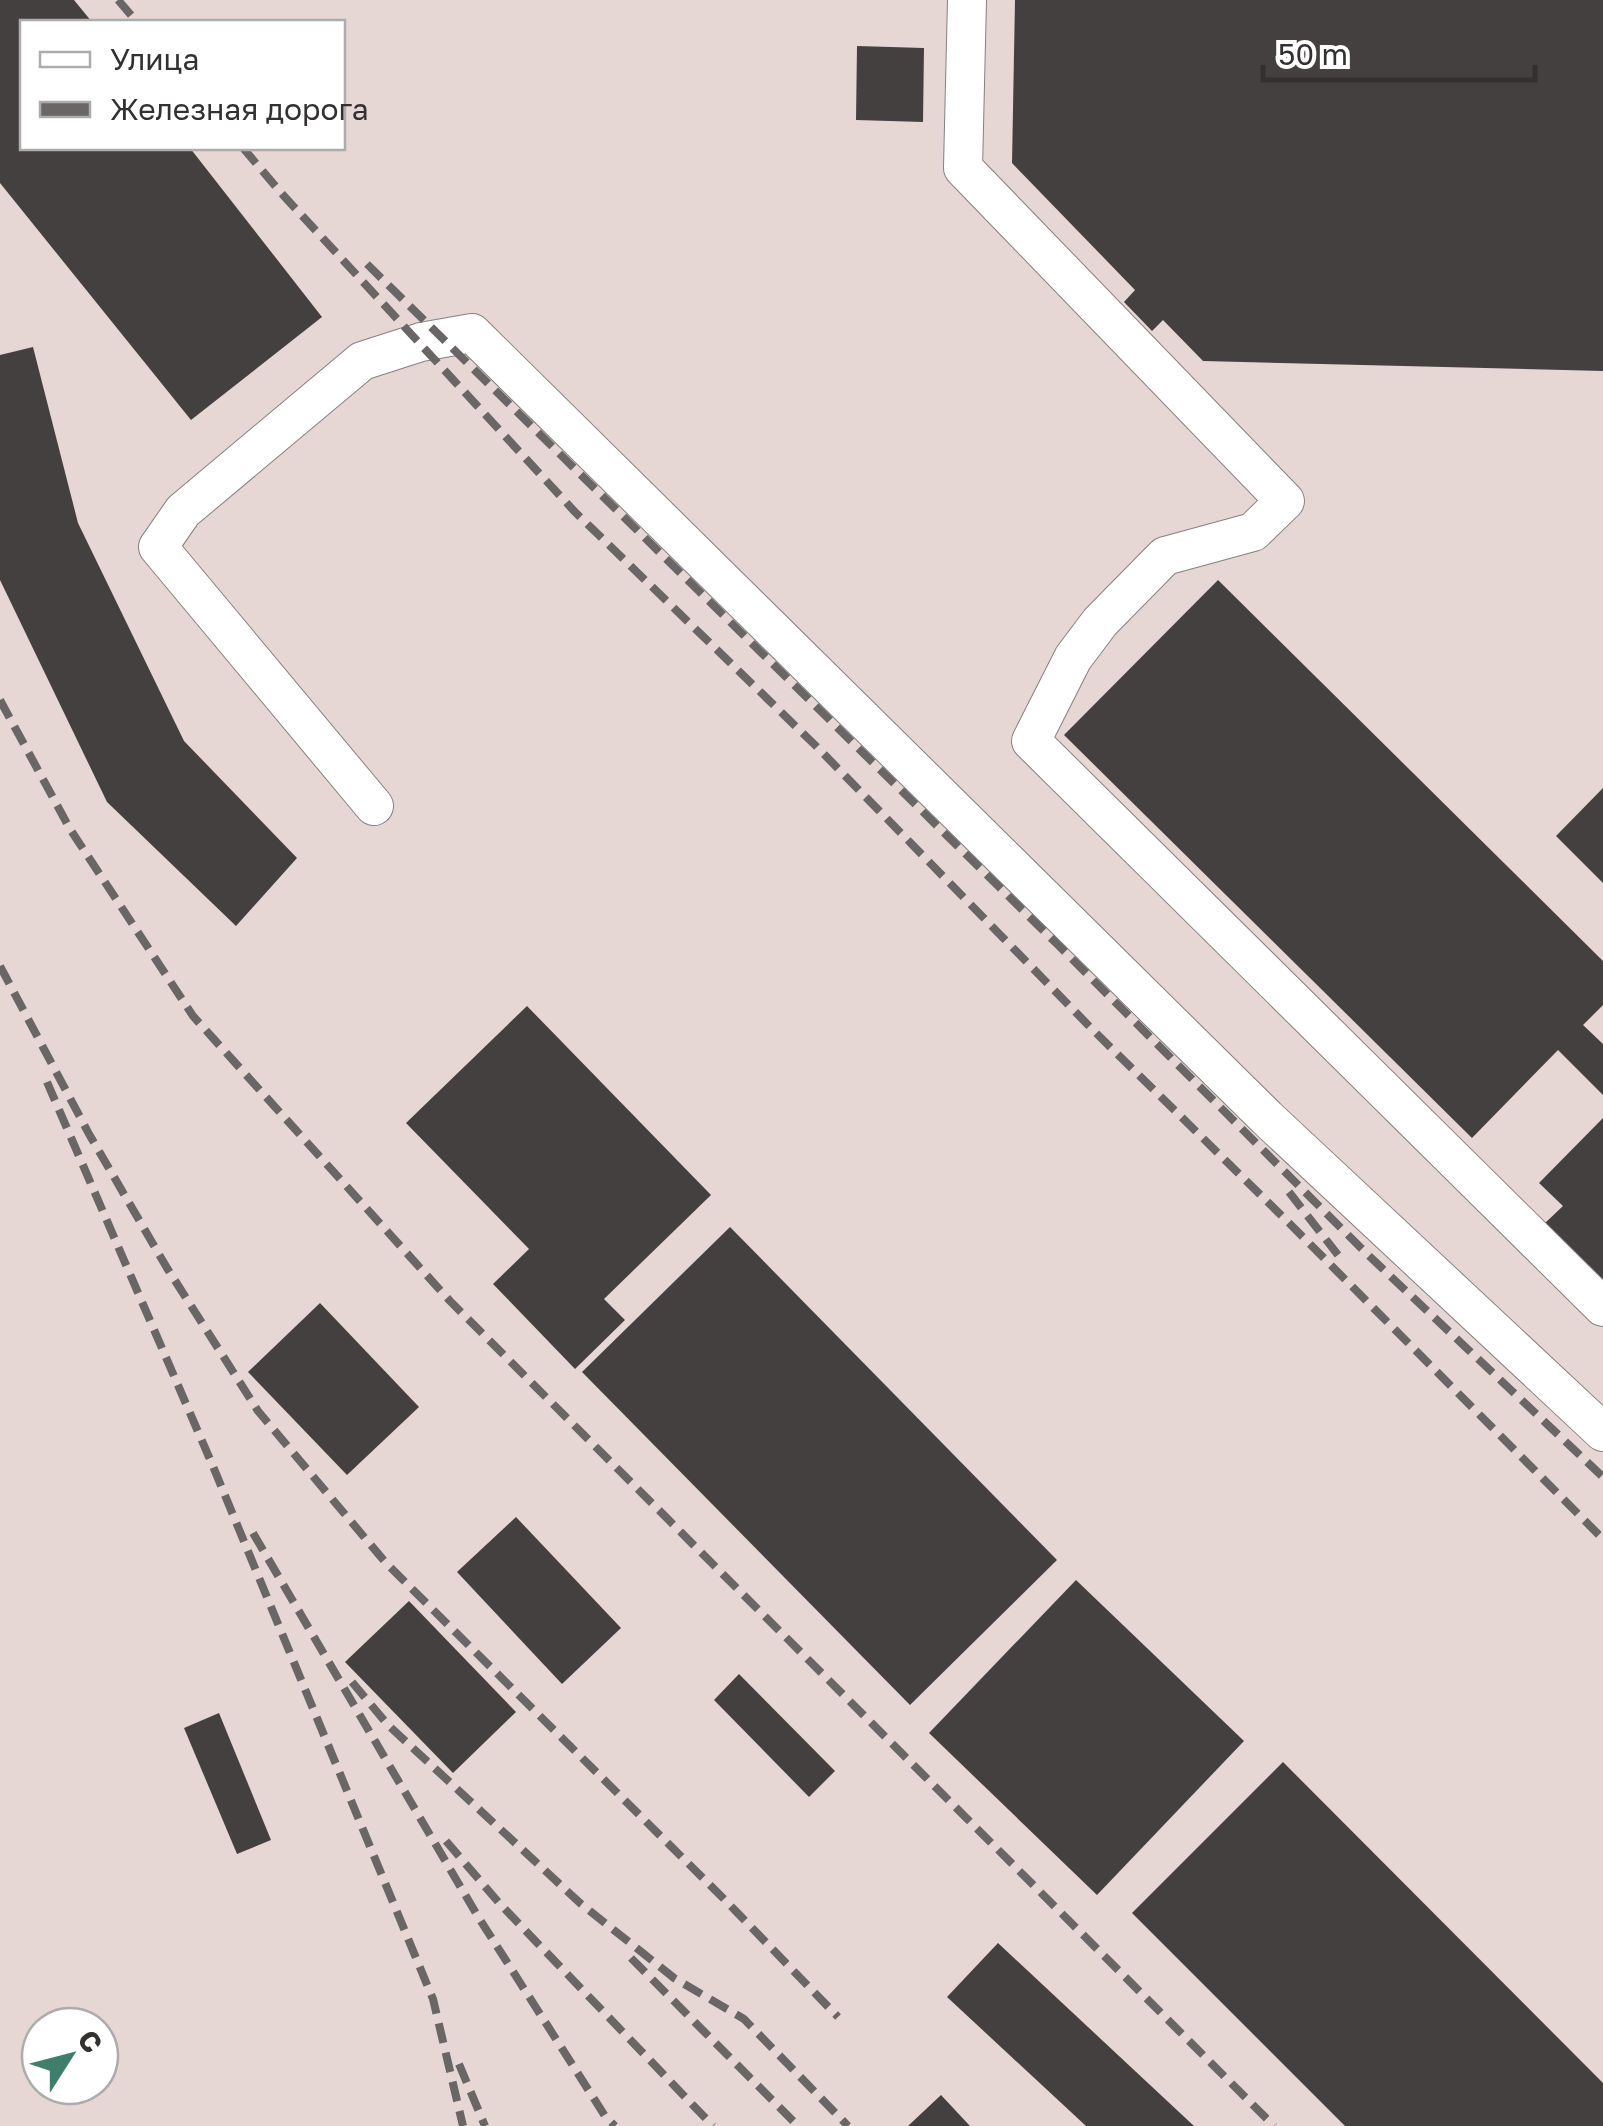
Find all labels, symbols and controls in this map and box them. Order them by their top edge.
legend [20,20,345,150]
scale bar [1263,20,1536,82]
text: 50 m [1278,36,1348,72]
text: Улица [110,41,199,77]
text: Железная дорога [110,91,369,127]
north arrow [20,2006,120,2106]
text: С [71,2023,110,2059]

